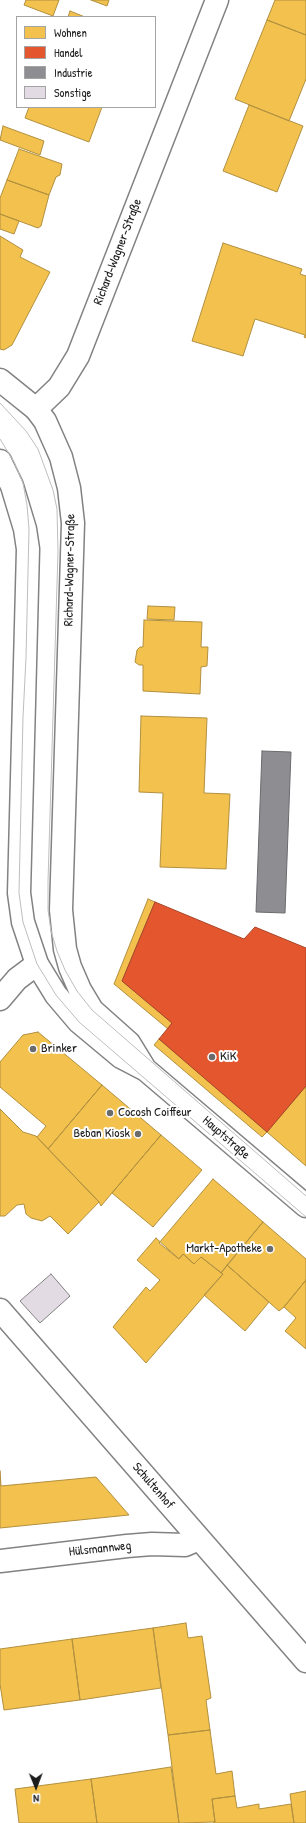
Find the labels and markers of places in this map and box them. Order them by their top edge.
place label: Brinker [41,1041,77,1057]
marker: Brinker [28,1044,38,1054]
place label: KiK [220,1049,237,1065]
marker: KiK [207,1052,217,1062]
place label: Cocosh Coiffeur [118,1105,192,1121]
marker: Cocosh Coiffeur [105,1108,115,1118]
place label: Beban Kiosk [74,1126,130,1142]
marker: Beban Kiosk [133,1129,143,1139]
place label: Markt-Apotheke [186,1241,262,1257]
marker: Markt-Apotheke [265,1244,275,1254]

